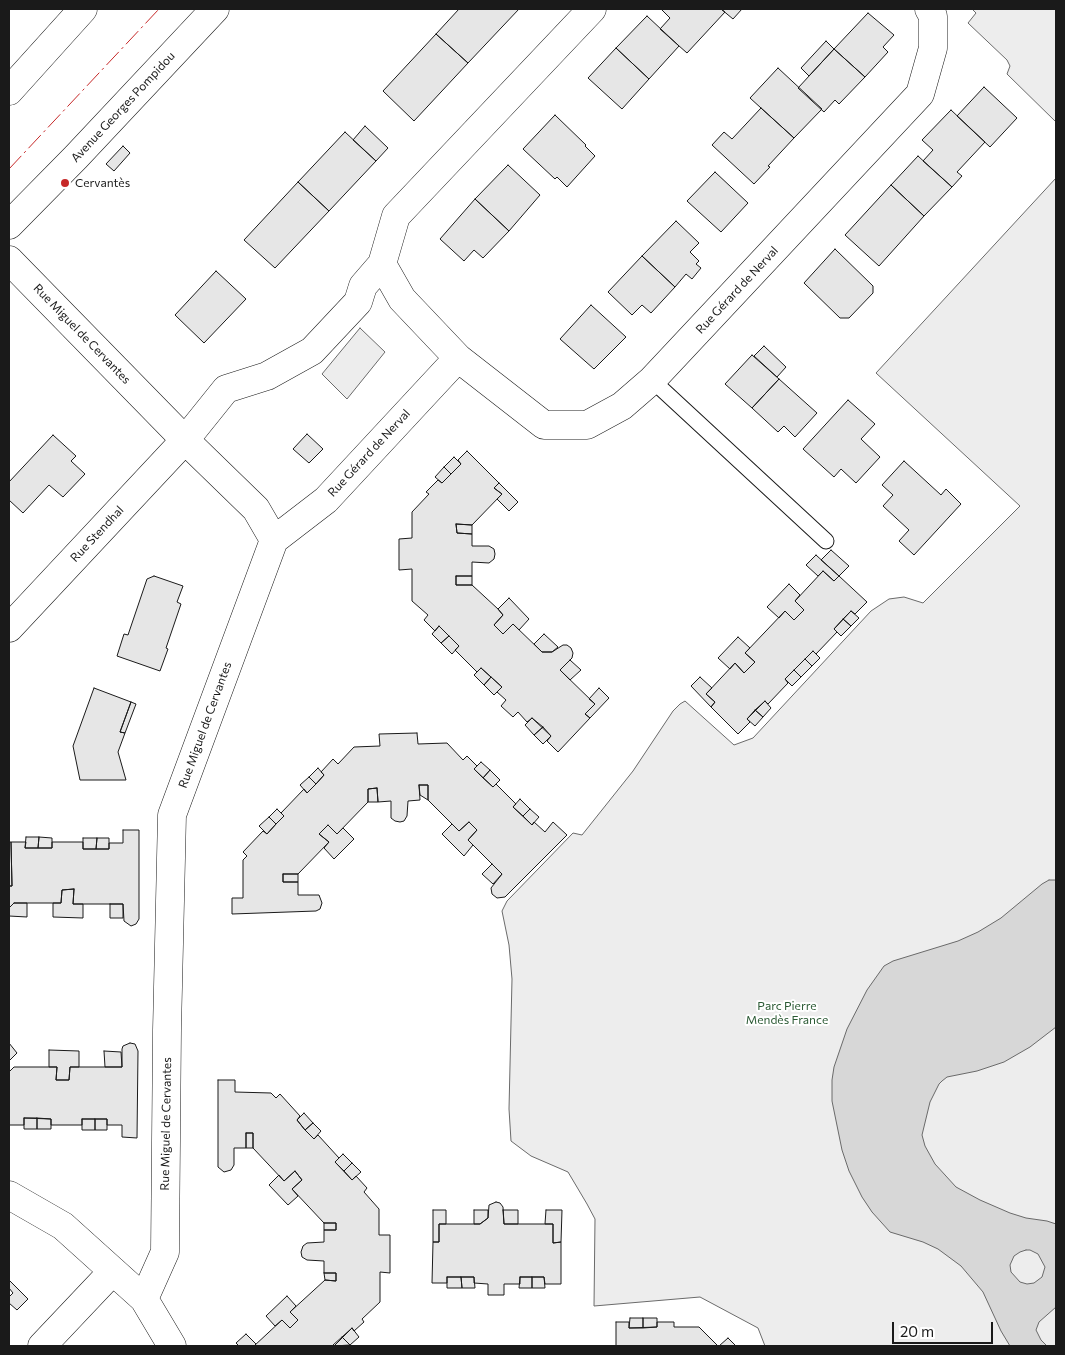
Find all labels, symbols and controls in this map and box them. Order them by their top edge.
street label: Avenue Georges Pompidou [68,49,178,165]
place label: Cervantès [75,176,130,190]
marker: Cervantès [59,177,71,189]
street label: Rue Gérard de Nerval [693,243,781,337]
street label: Rue Miguel de Cervantes [30,281,134,387]
street label: Rue Gérard de Nerval [325,406,413,500]
street label: Rue Stendhal [67,503,127,565]
street label: Rue Miguel de Cervantes [175,660,235,790]
park label: Parc Pierre Mendès France [746,999,828,1027]
street label: Rue Miguel de Cervantes [158,1057,174,1191]
scale bar [895,1312,996,1344]
text: 20 m [900,1322,934,1340]

